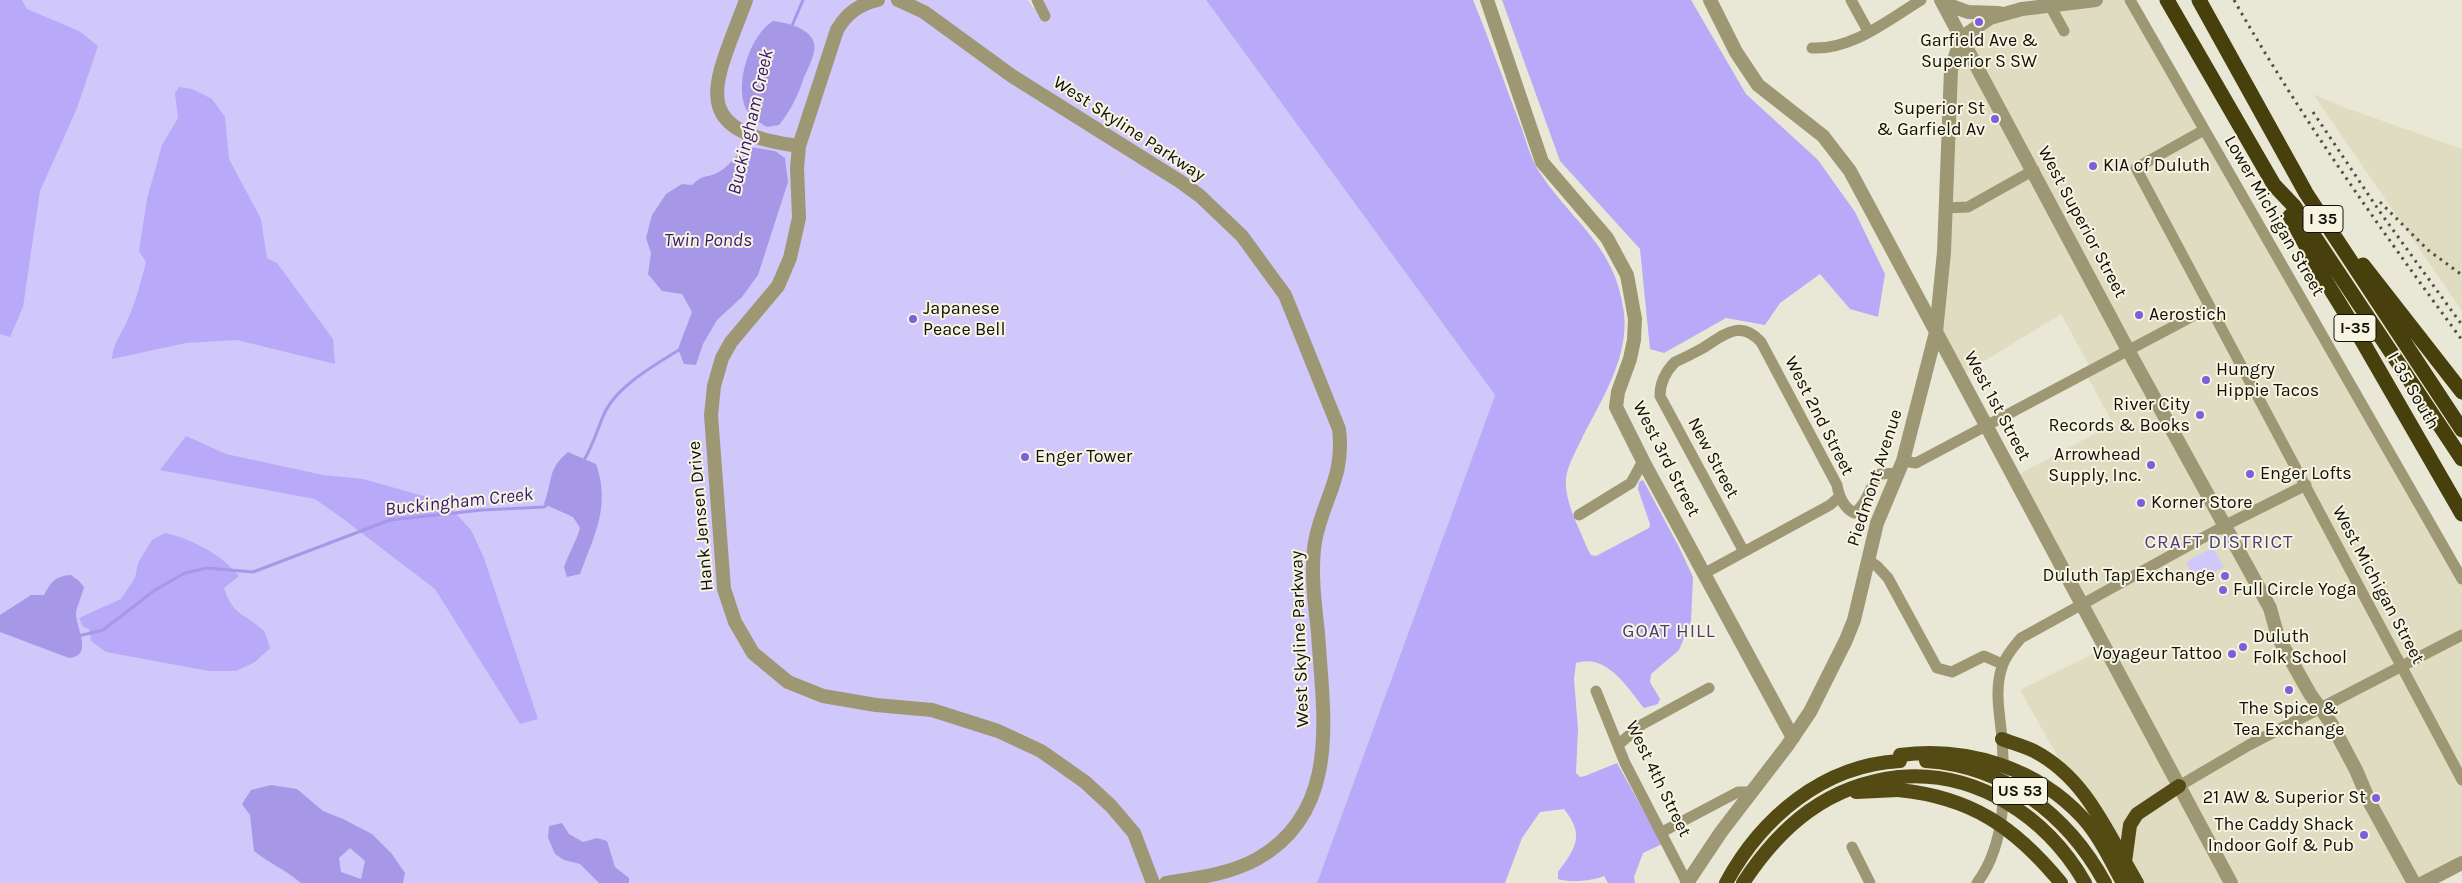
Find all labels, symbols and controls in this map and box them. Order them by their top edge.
marker: Garfield Ave & Superior S SW [1973,16,1985,28]
place label: Garfield Ave & Superior S SW [1920,30,2038,72]
water label: Buckingham Creek [723,47,779,197]
street label: West Skyline Parkway [1049,72,1209,186]
place label: Superior St & Garfield Av [1877,98,1985,140]
marker: Superior St & Garfield Av [1989,113,2001,125]
street label: Lower Michigan Street [2219,132,2329,300]
street label: West Superior Street [2033,142,2131,302]
place label: KIA of Duluth [2103,155,2210,177]
marker: KIA of Duluth [2087,160,2099,172]
road number: I 35 [2303,205,2343,232]
water label: Twin Ponds [664,230,752,252]
place label: Japanese Peace Bell [923,298,1005,340]
place label: Aerostich [2149,304,2227,326]
marker: Aerostich [2133,309,2145,321]
marker: Japanese Peace Bell [907,313,919,325]
road number: I-35 [2334,314,2376,342]
street label: West 1st Street [1959,347,2035,465]
street label: I-35 South [2382,349,2444,433]
street label: West 2nd Street [1780,353,1858,479]
place label: Hungry Hippie Tacos [2216,359,2319,402]
marker: Hungry Hippie Tacos [2200,374,2212,386]
place label: River City Records & Books [2049,394,2190,436]
street label: West 3rd Street [1628,398,1704,520]
street label: Piedmont Avenue [1843,407,1907,549]
marker: River City Records & Books [2194,409,2206,421]
street label: New Street [1683,414,1743,502]
street label: Hank Jensen Drive [684,440,718,592]
place label: Arrowhead Supply, Inc. [2048,444,2141,486]
place label: Enger Tower [1035,446,1132,468]
marker: Enger Tower [1019,451,1031,463]
marker: Arrowhead Supply, Inc. [2145,459,2157,471]
place label: Enger Lofts [2260,463,2352,485]
marker: Enger Lofts [2244,468,2256,480]
water label: Buckingham Creek [384,483,534,521]
place label: Korner Store [2151,492,2252,514]
marker: Korner Store [2135,497,2147,509]
street label: West Michigan Street [2327,502,2429,668]
district label: CRAFT DISTRICT [2143,532,2295,554]
street label: West Skyline Parkway [1286,550,1314,728]
place label: Duluth Tap Exchange [2043,565,2215,587]
marker: Duluth Tap Exchange [2219,570,2231,582]
place label: Full Circle Yoga [2233,579,2357,601]
marker: Full Circle Yoga [2217,584,2229,596]
district label: GOAT HILL [1621,621,1717,643]
place label: Duluth Folk School [2253,626,2347,669]
marker: Duluth Folk School [2237,641,2249,653]
place label: Voyageur Tattoo [2093,643,2222,665]
marker: Voyageur Tattoo [2226,648,2238,660]
marker: The Spice & Tea Exchange [2283,684,2295,696]
place label: The Spice & Tea Exchange [2234,698,2344,741]
street label: West 4th Street [1621,717,1695,841]
road number: US 53 [1992,778,2048,804]
place label: 21 AW & Superior St [2203,787,2366,809]
marker: 21 AW & Superior St [2370,792,2382,804]
place label: The Caddy Shack Indoor Golf & Pub [2208,814,2354,856]
marker: The Caddy Shack Indoor Golf & Pub [2358,829,2370,841]

